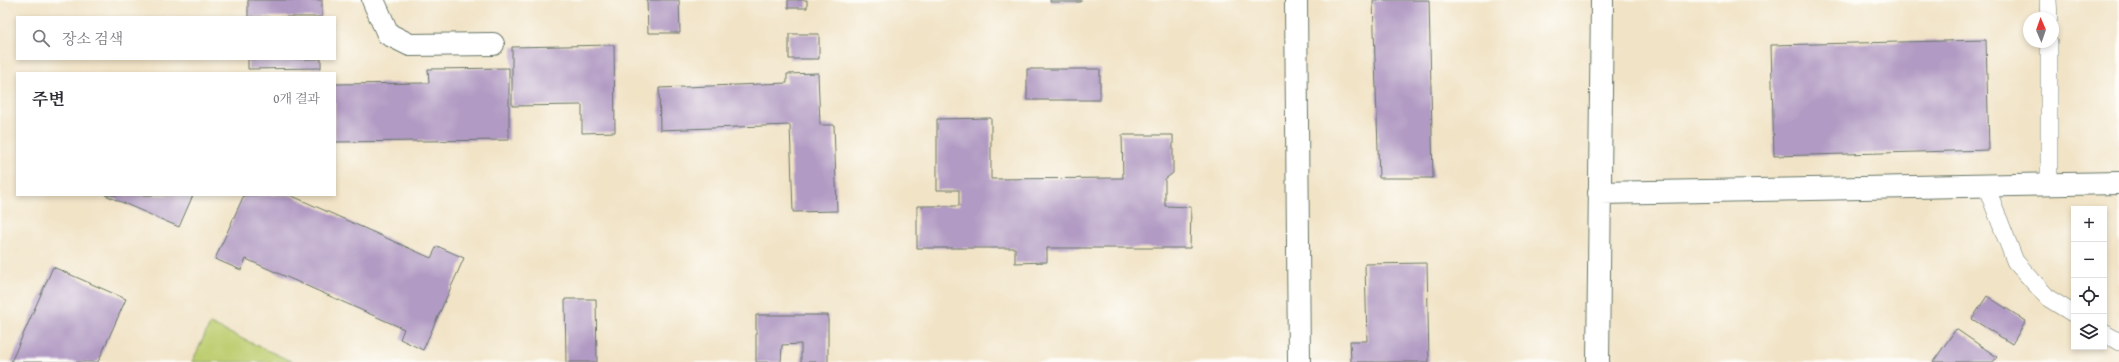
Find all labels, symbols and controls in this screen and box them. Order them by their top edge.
north arrow [2023,12,2059,48]
search box [16,16,336,60]
icon: search [30,27,52,49]
text: 장소 검색 [62,28,123,49]
text: 주변 [32,86,65,111]
text: 0개 결과 [273,89,320,108]
map controls [2071,206,2107,350]
button: + [2071,206,2107,242]
button: − [2071,242,2107,278]
button: locate [2071,278,2107,314]
button: layers [2071,314,2107,350]

